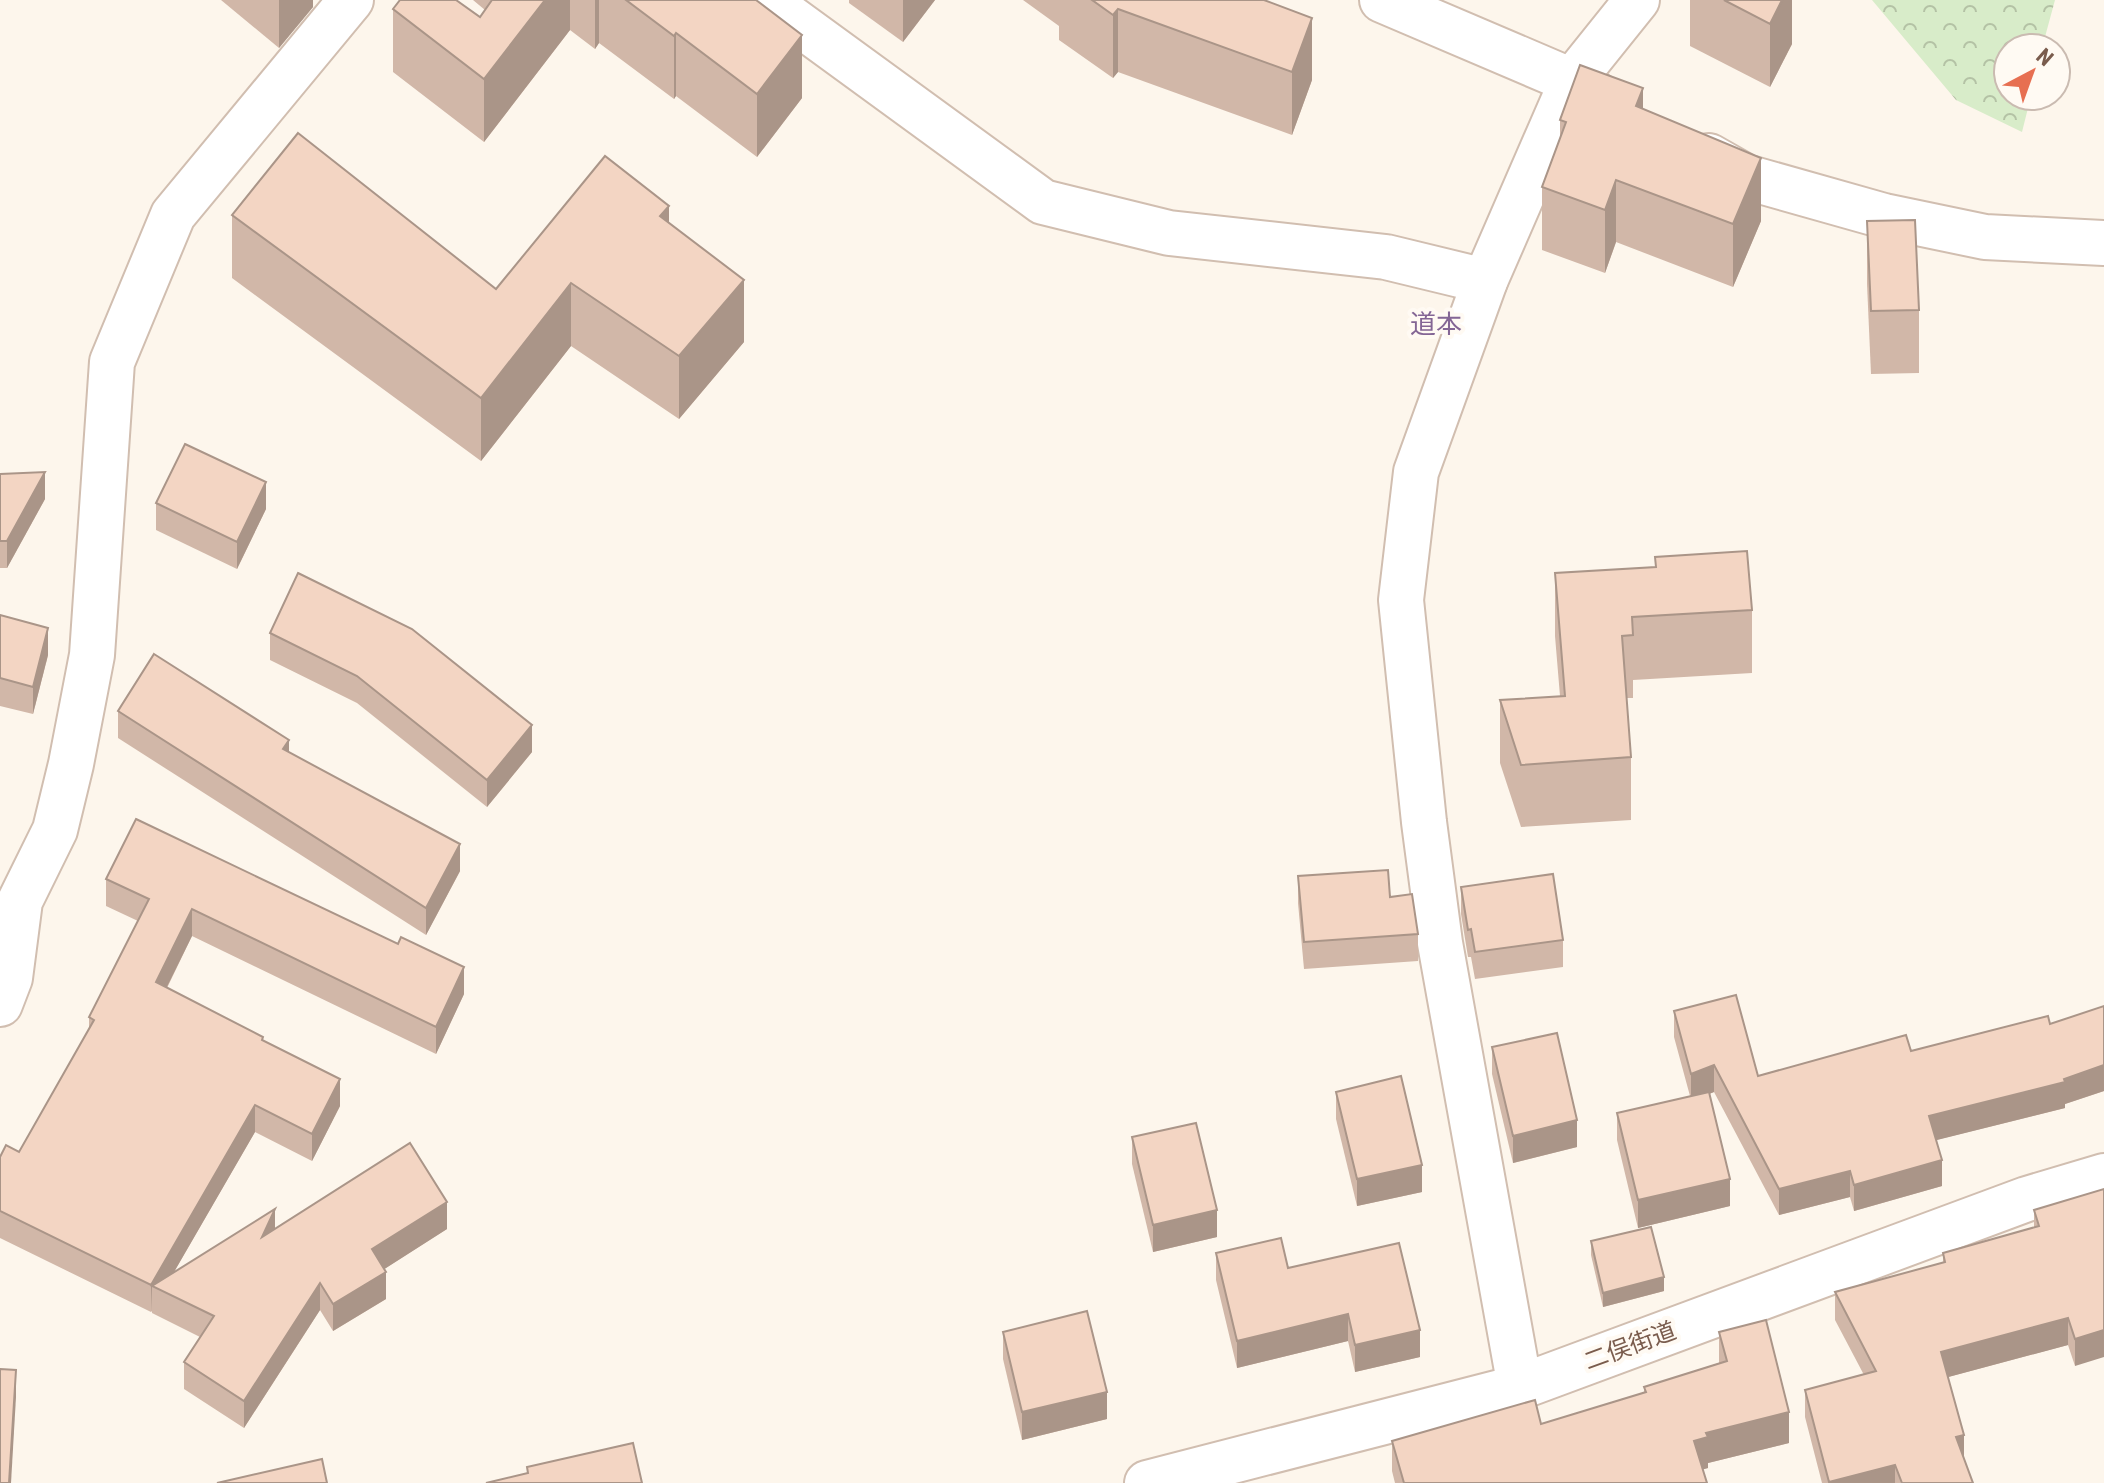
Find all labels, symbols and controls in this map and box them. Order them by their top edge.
north arrow [1992,32,2072,112]
text: N [2032,43,2058,71]
district label: 道本 [1410,309,1462,339]
street label: 二俣街道 [1580,1316,1680,1376]

